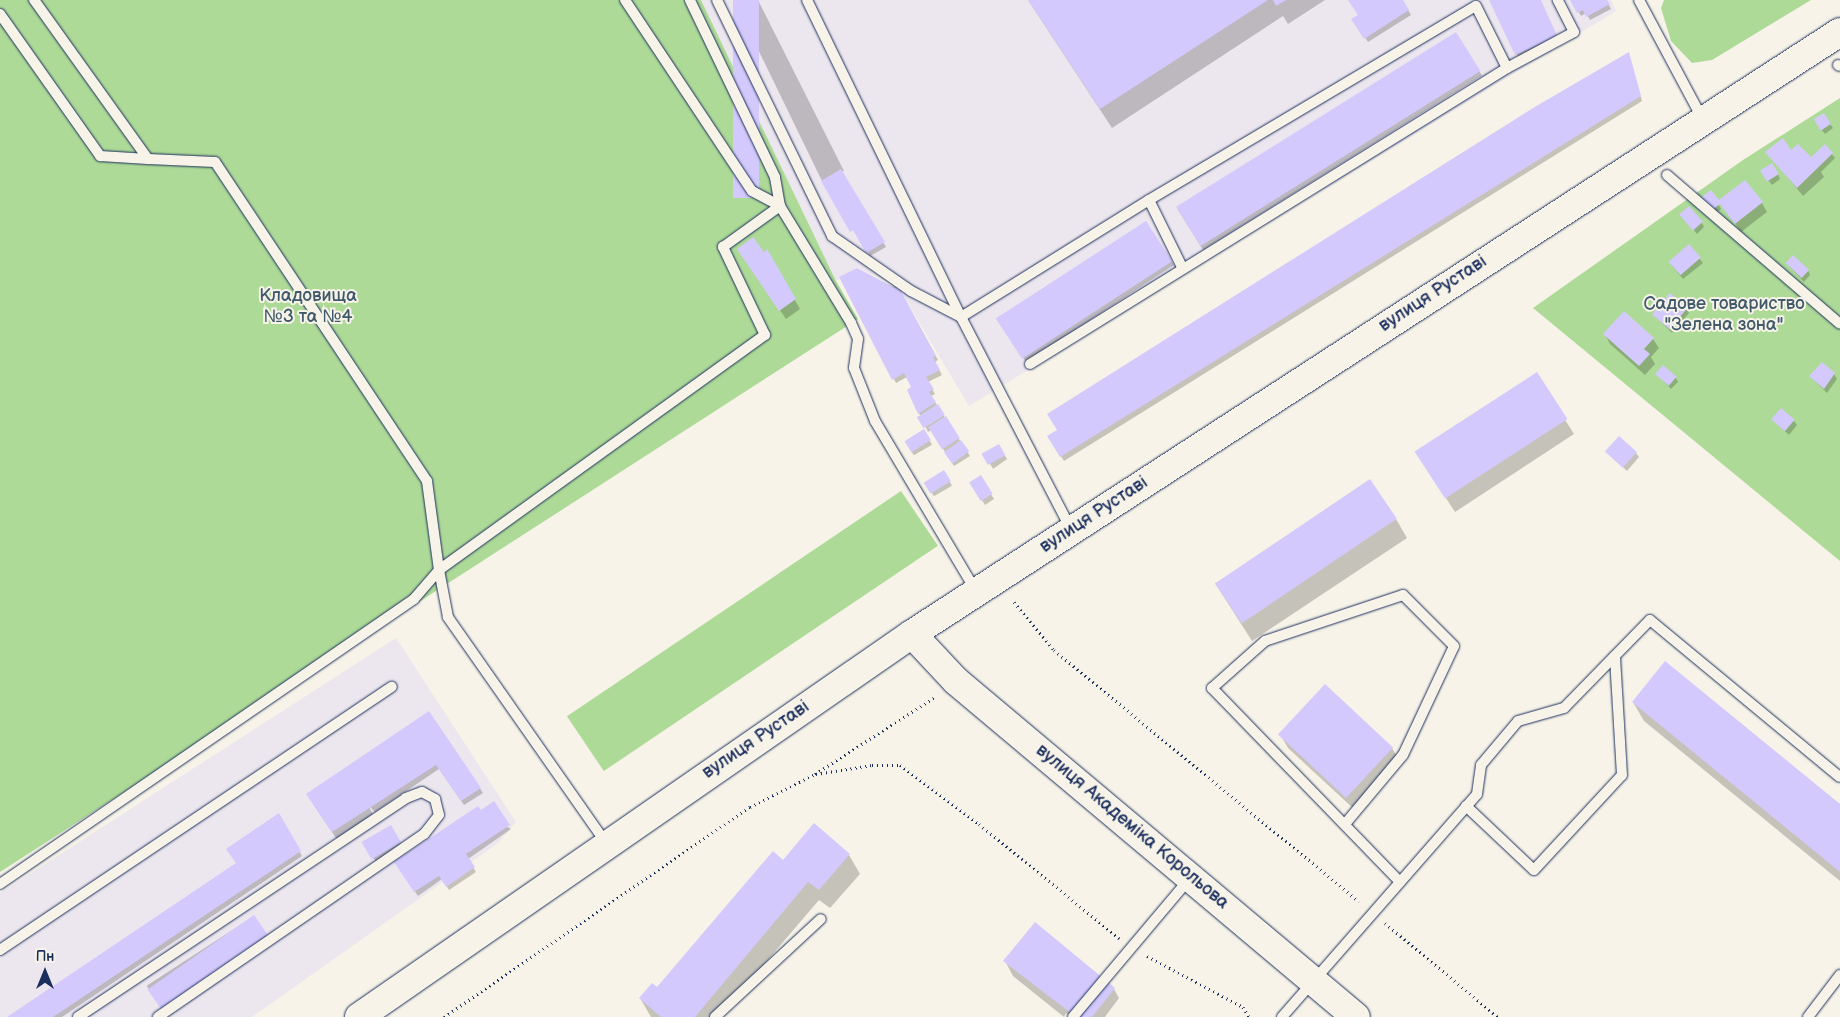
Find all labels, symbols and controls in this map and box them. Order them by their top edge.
street label: вулиця Руставі [1375,251,1491,337]
park label: Кладовища №3 та №4 [259,286,357,328]
park label: Садове товариство "Зелена зона" [1643,294,1805,336]
street label: вулиця Руставі [1036,472,1152,558]
street label: вулиця Руставі [698,696,814,784]
street label: вулиця Академіка Корольова [1031,740,1233,914]
north arrow [20,947,70,997]
text: Пн [36,948,54,965]

